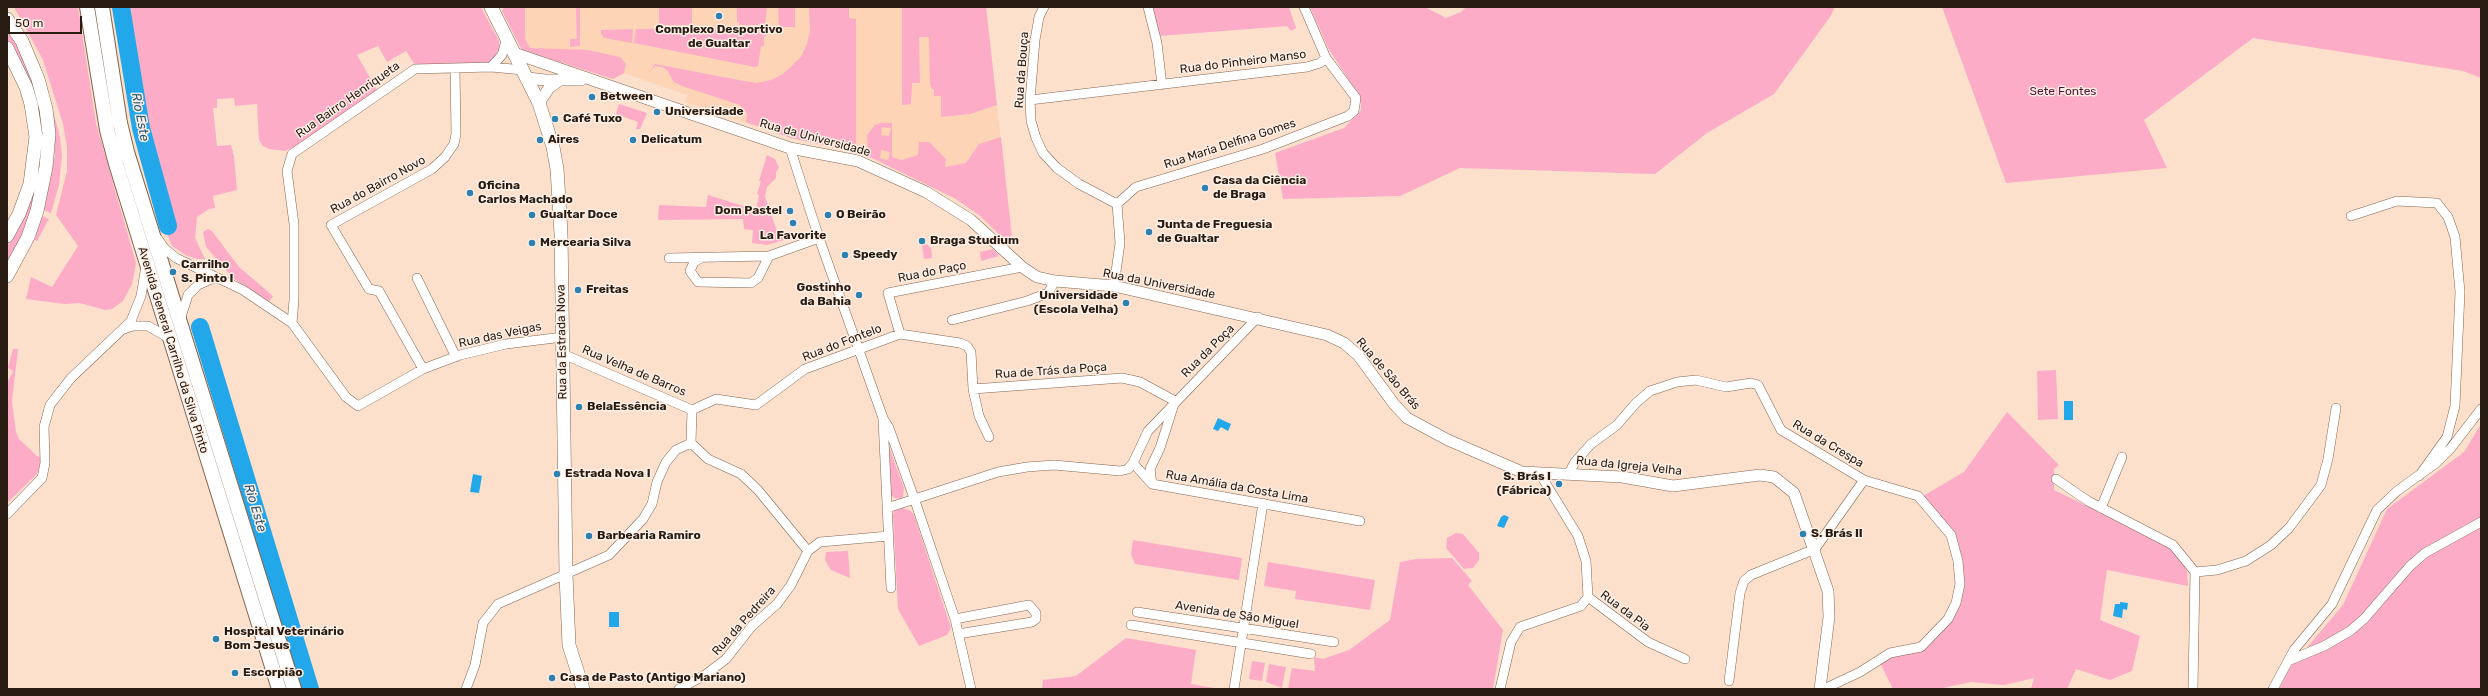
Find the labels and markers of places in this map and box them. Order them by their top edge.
marker: Complexo Desportivo de Gualtar [714,11,724,21]
place label: Complexo Desportivo de Gualtar [655,23,783,51]
place label: Between [600,90,653,104]
marker: Between [587,92,597,102]
place label: Universidade [665,105,744,119]
marker: Universidade [652,107,662,117]
place label: Café Tuxo [563,112,622,126]
marker: Café Tuxo [550,114,560,124]
place label: Aires [548,133,579,147]
place label: Delicatum [641,133,702,147]
marker: Aires [535,135,545,145]
marker: Delicatum [628,135,638,145]
place label: Casa da Ciência de Braga [1213,174,1306,202]
place label: Oficina Carlos Machado [478,179,573,207]
marker: Casa da Ciência de Braga [1200,183,1210,193]
marker: Oficina Carlos Machado [465,188,475,198]
place label: Dom Pastel [715,204,782,218]
marker: Dom Pastel [785,206,795,216]
place label: Gualtar Doce [540,208,618,222]
place label: O Beirão [836,208,886,222]
marker: Gualtar Doce [527,210,537,220]
marker: O Beirão [823,210,833,220]
marker: La Favorite [788,218,798,228]
place label: Junta de Freguesia de Gualtar [1157,218,1272,246]
marker: Junta de Freguesia de Gualtar [1144,227,1154,237]
place label: La Favorite [760,229,826,243]
place label: Braga Studium [930,234,1019,248]
place label: Mercearia Silva [540,236,631,250]
marker: Braga Studium [917,236,927,246]
marker: Mercearia Silva [527,238,537,248]
place label: Speedy [853,248,898,262]
marker: Speedy [840,250,850,260]
place label: Carrilho S. Pinto I [181,258,233,286]
marker: Carrilho S. Pinto I [168,267,178,277]
place label: Gostinho da Bahia [797,281,851,309]
place label: Freitas [586,283,629,297]
marker: Freitas [573,285,583,295]
place label: Universidade (Escola Velha) [1034,289,1118,317]
marker: Gostinho da Bahia [854,290,864,300]
marker: Universidade (Escola Velha) [1121,298,1131,308]
place label: BelaEssência [587,400,666,414]
marker: BelaEssência [574,402,584,412]
place label: Estrada Nova I [565,467,651,481]
marker: Estrada Nova I [552,469,562,479]
place label: S. Brás I (Fábrica) [1497,470,1551,498]
marker: S. Brás I (Fábrica) [1554,479,1564,489]
place label: S. Brás II [1811,527,1863,541]
place label: Barbearia Ramiro [597,529,701,543]
marker: S. Brás II [1798,529,1808,539]
marker: Barbearia Ramiro [584,531,594,541]
place label: Hospital Veterinário Bom Jesus [224,625,344,653]
marker: Hospital Veterinário Bom Jesus [211,634,221,644]
place label: Escorpião [243,666,303,680]
marker: Escorpião [230,668,240,678]
place label: Casa de Pasto (Antigo Mariano) [560,671,746,685]
marker: Casa de Pasto (Antigo Mariano) [547,673,557,683]

